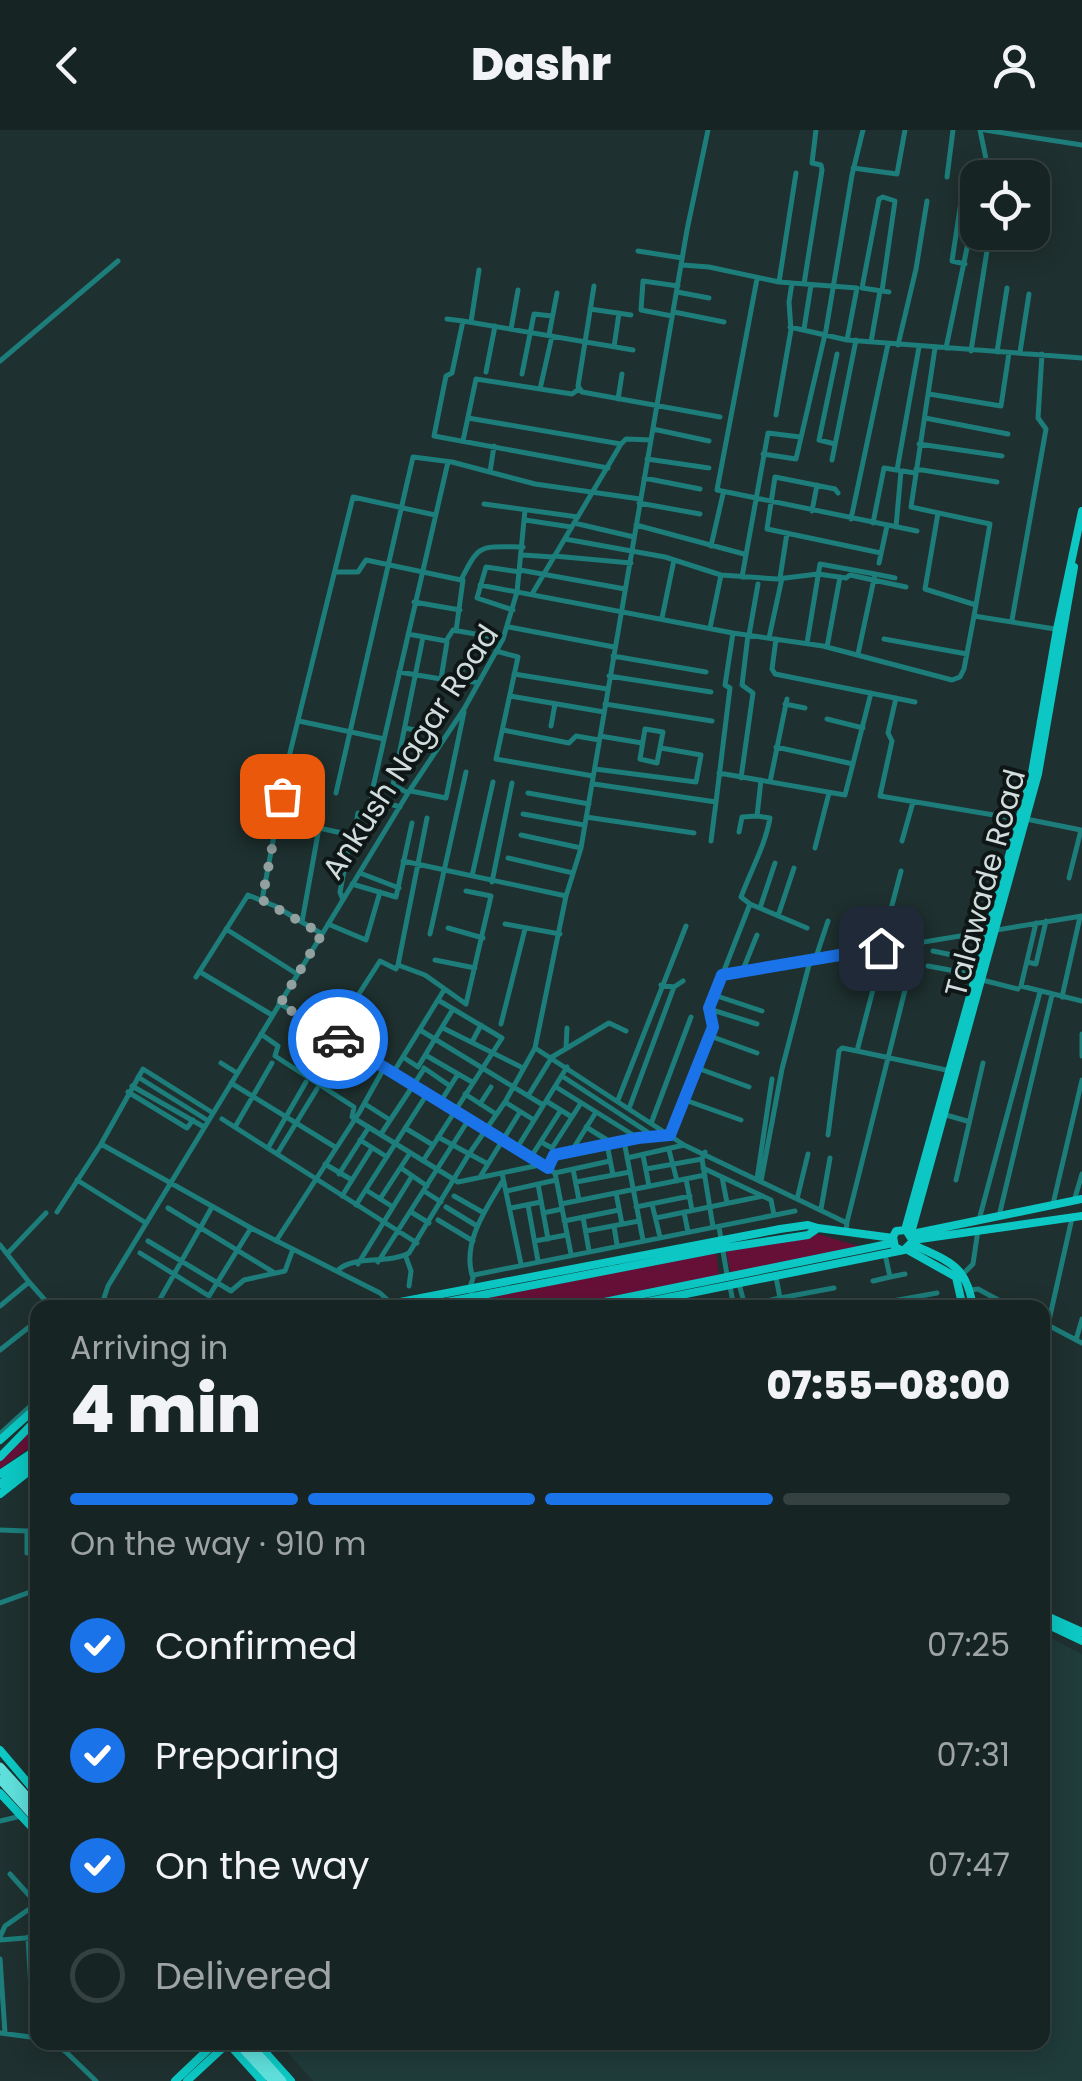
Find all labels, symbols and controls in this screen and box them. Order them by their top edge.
text: Dashr [471,33,611,96]
icon: back [40,38,95,93]
icon: person [987,38,1042,93]
map controls [960,160,1050,250]
button: locate [960,160,1050,250]
street label: Ankush Nagar Road [311,616,509,888]
pin [240,754,325,839]
street label: Talawade Road [934,764,1036,1002]
icon: bag [255,769,310,824]
pin [839,906,924,991]
icon: home [854,921,909,976]
courier [288,989,388,1089]
icon: car [311,1012,366,1067]
text: Arriving in [70,1325,228,1370]
text: 07:55–08:00 [767,1359,1010,1412]
text: 4 min [70,1364,261,1455]
text: On the way · 910 m [70,1521,366,1566]
icon: check [70,1618,125,1673]
text: Confirmed [155,1619,357,1672]
text: 07:25 [927,1622,1010,1667]
icon: check [70,1728,125,1783]
text: Preparing [155,1729,340,1782]
text: 07:31 [937,1732,1010,1777]
icon: check [70,1838,125,1893]
text: On the way [155,1839,369,1892]
text: 07:47 [928,1842,1010,1887]
text: Delivered [155,1949,332,2002]

